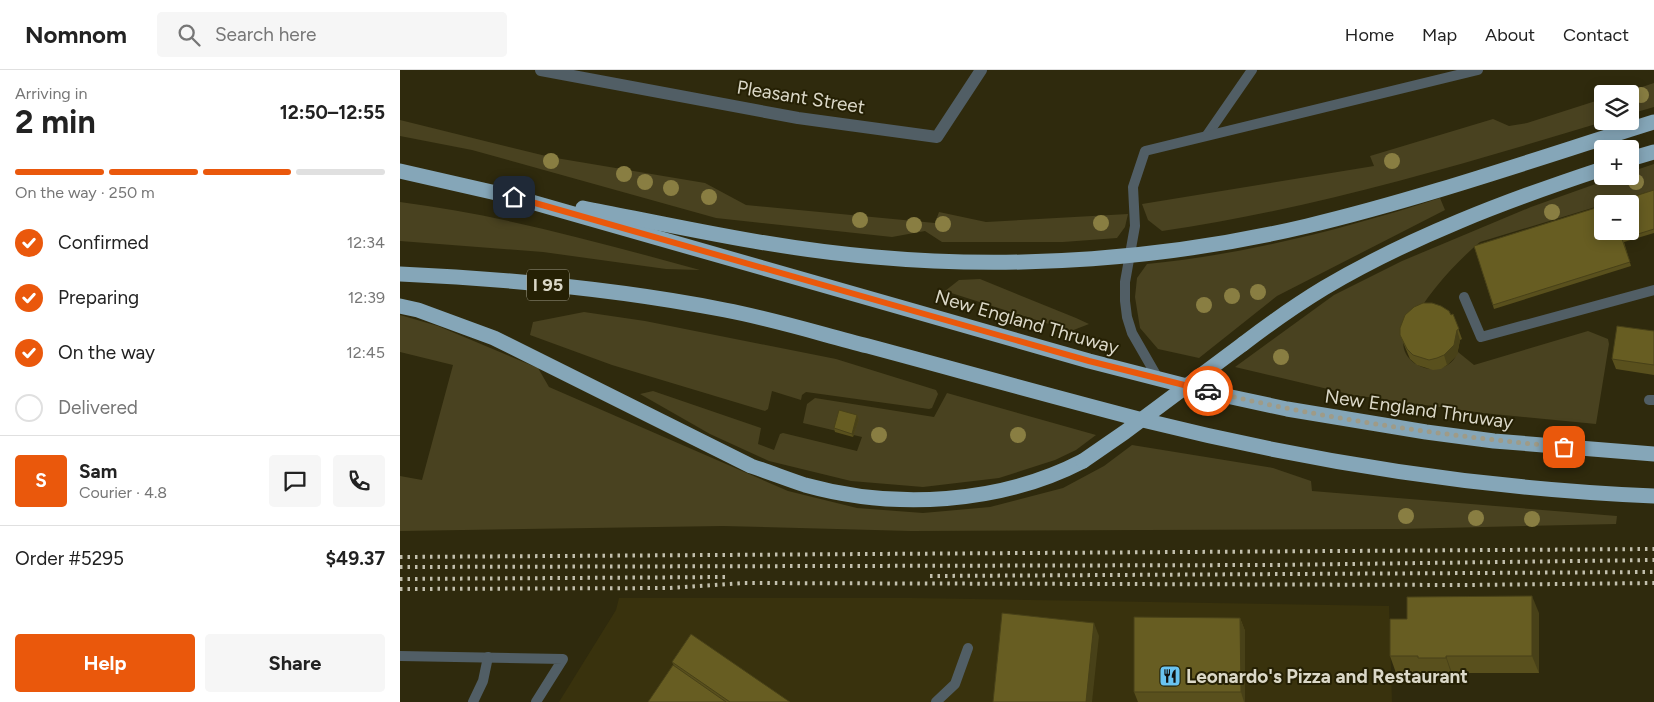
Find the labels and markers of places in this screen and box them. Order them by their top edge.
pin [493,176,535,218]
pin [1543,426,1585,468]
restaurant icon: Leonardo's Pizza and Restaurant [1158,664,1182,688]
place label: Leonardo's Pizza and Restaurant [1186,665,1468,688]

